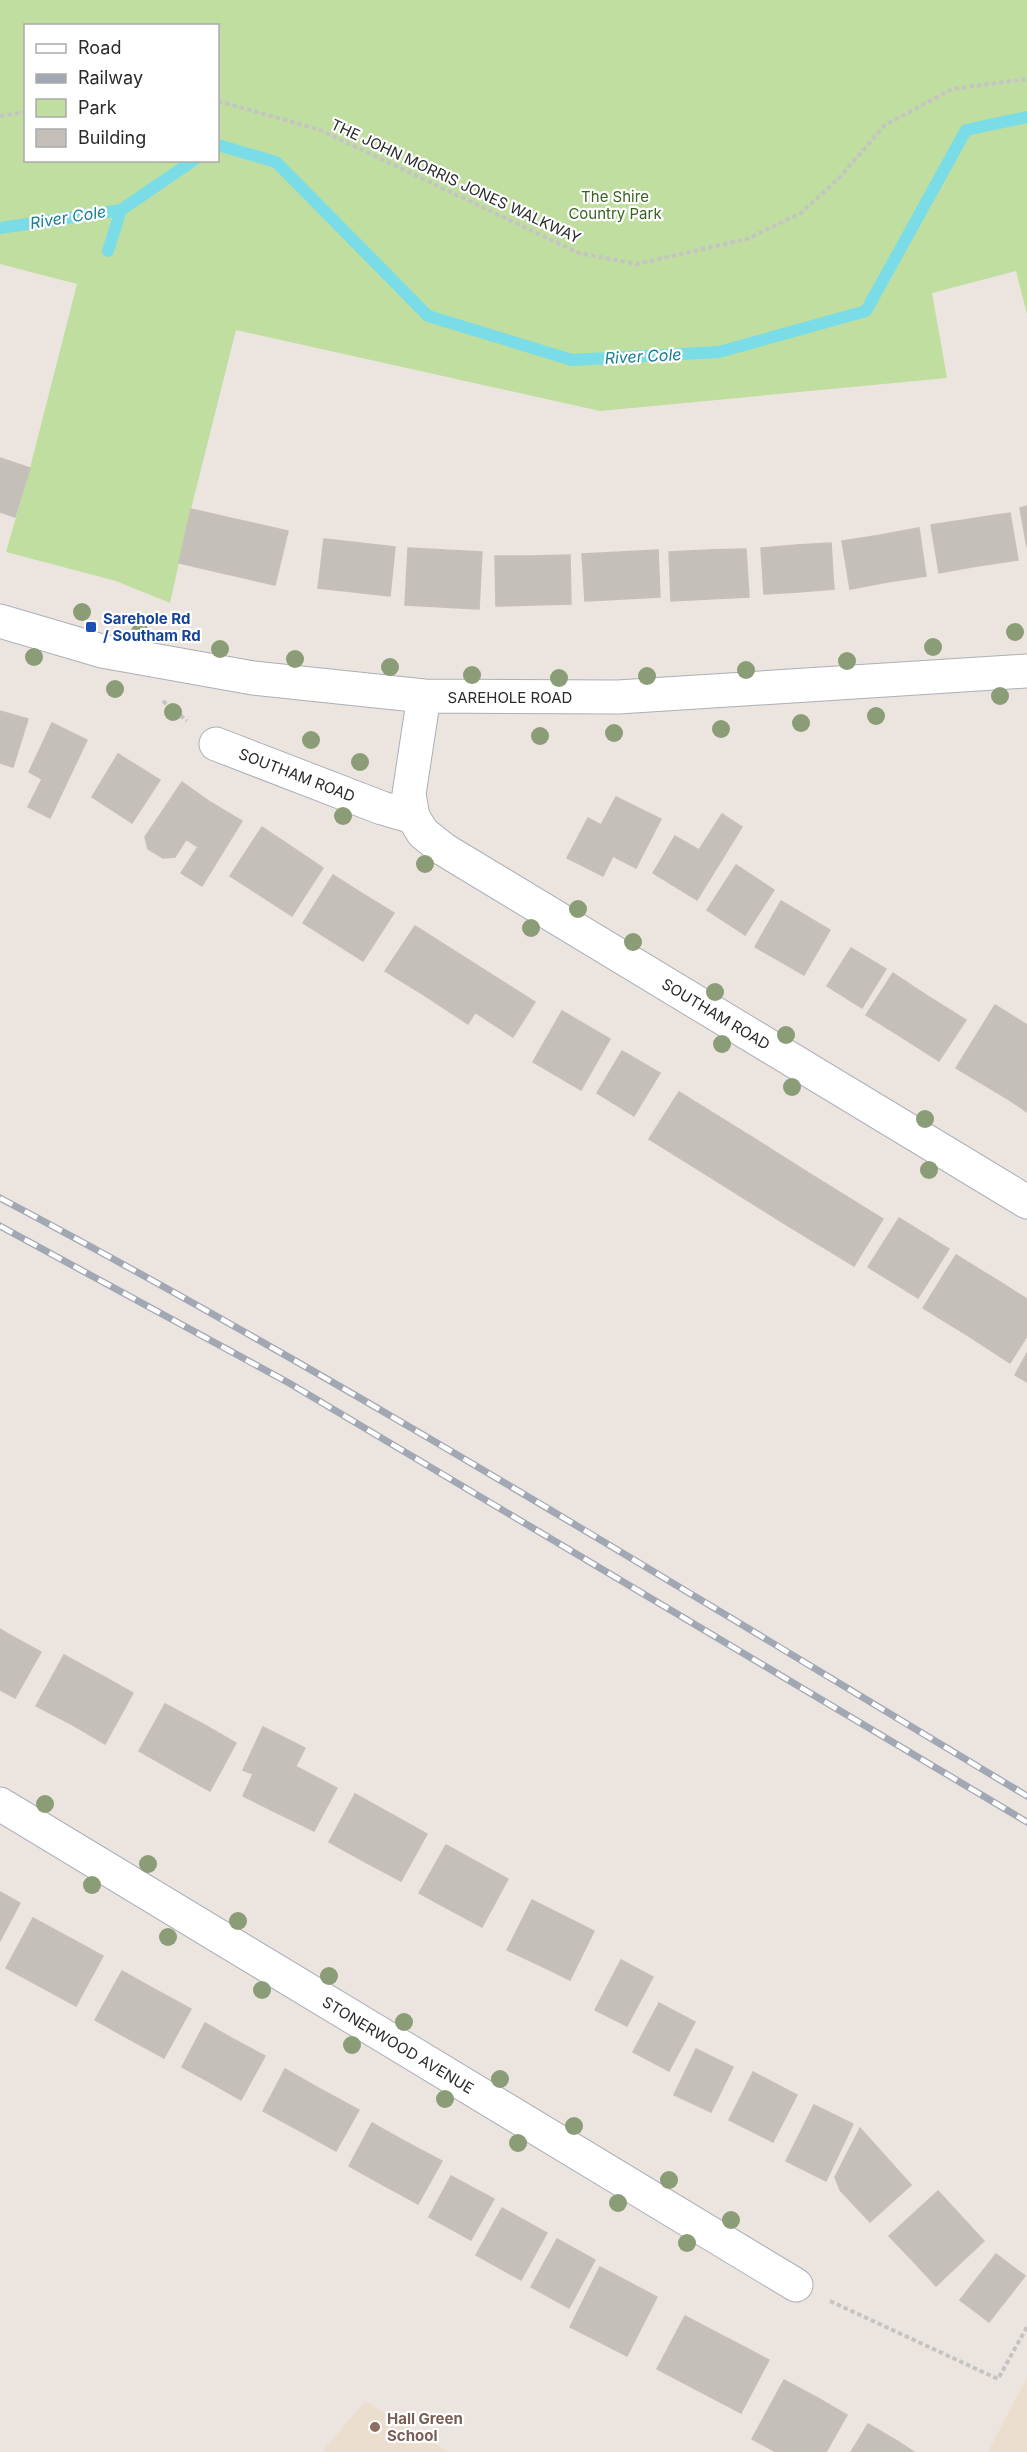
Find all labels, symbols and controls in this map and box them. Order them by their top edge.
legend [24,24,219,162]
text: Road [78,37,121,58]
text: Railway [78,67,143,88]
text: Park [78,97,117,118]
street label: THE JOHN MORRIS JONES WALKWAY [328,115,584,247]
text: Building [78,127,146,148]
park label: The Shire Country Park [568,187,662,223]
water label: River Cole [28,201,108,233]
water label: River Cole [604,344,682,368]
place label: Sarehole Rd / Southam Rd [103,609,201,645]
marker: Sarehole Rd / Southam Rd [84,620,98,634]
street label: SAREHOLE ROAD [448,688,572,707]
street label: SOUTHAM ROAD [236,744,358,806]
street label: SOUTHAM ROAD [658,974,774,1054]
street label: STONERWOOD AVENUE [319,1992,477,2098]
place label: Hall Green School [387,2409,463,2445]
marker: Hall Green School [368,2420,382,2434]

